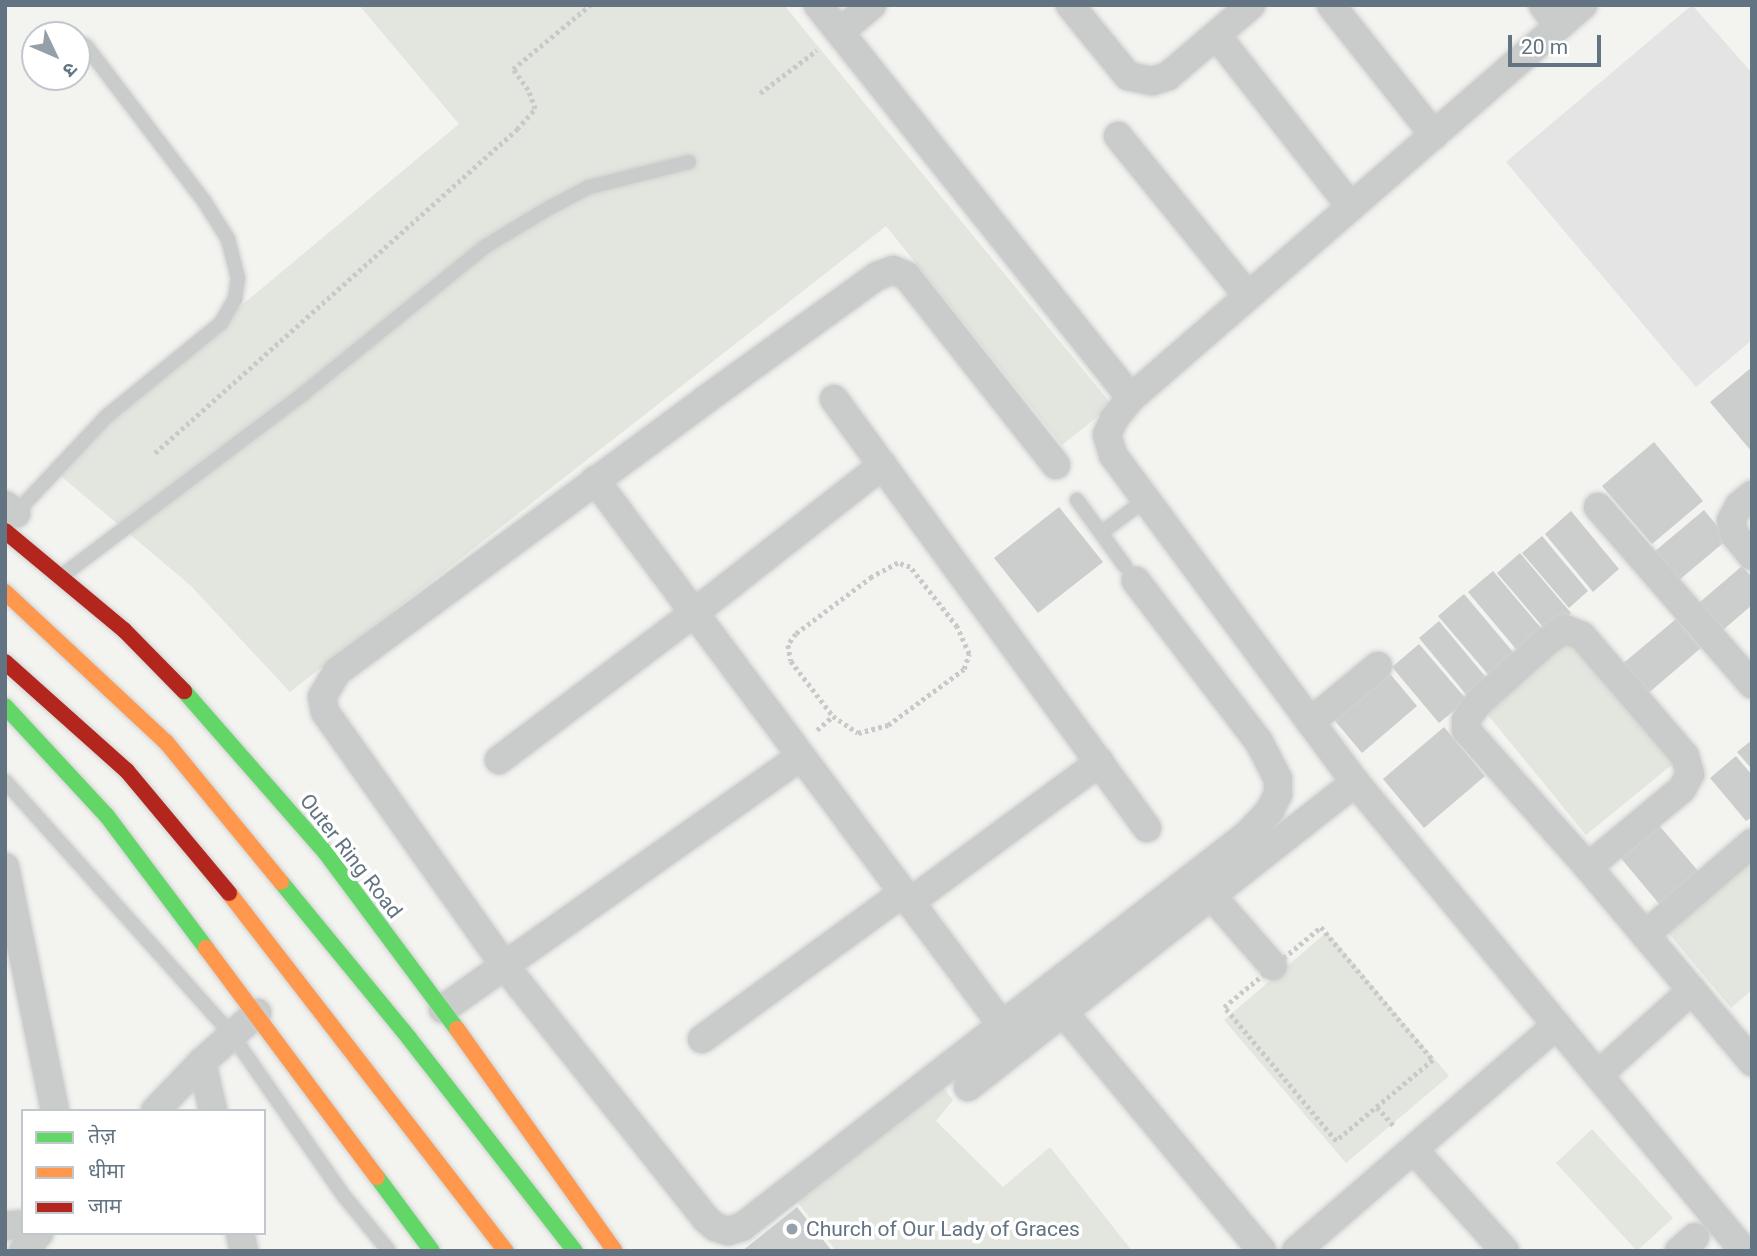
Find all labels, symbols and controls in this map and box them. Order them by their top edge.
north arrow [21,21,91,91]
scale bar [1512,21,1605,65]
text: 20 m [1521,35,1568,59]
text: उ [58,58,82,82]
street label: Outer Ring Road [295,789,407,923]
legend [21,1109,266,1235]
text: तेज़ [88,1124,116,1148]
text: धीमा [88,1159,124,1183]
text: जाम [88,1194,122,1218]
place label: Church of Our Lady of Graces [806,1216,1080,1242]
marker: Church of Our Lady of Graces [784,1221,800,1237]

